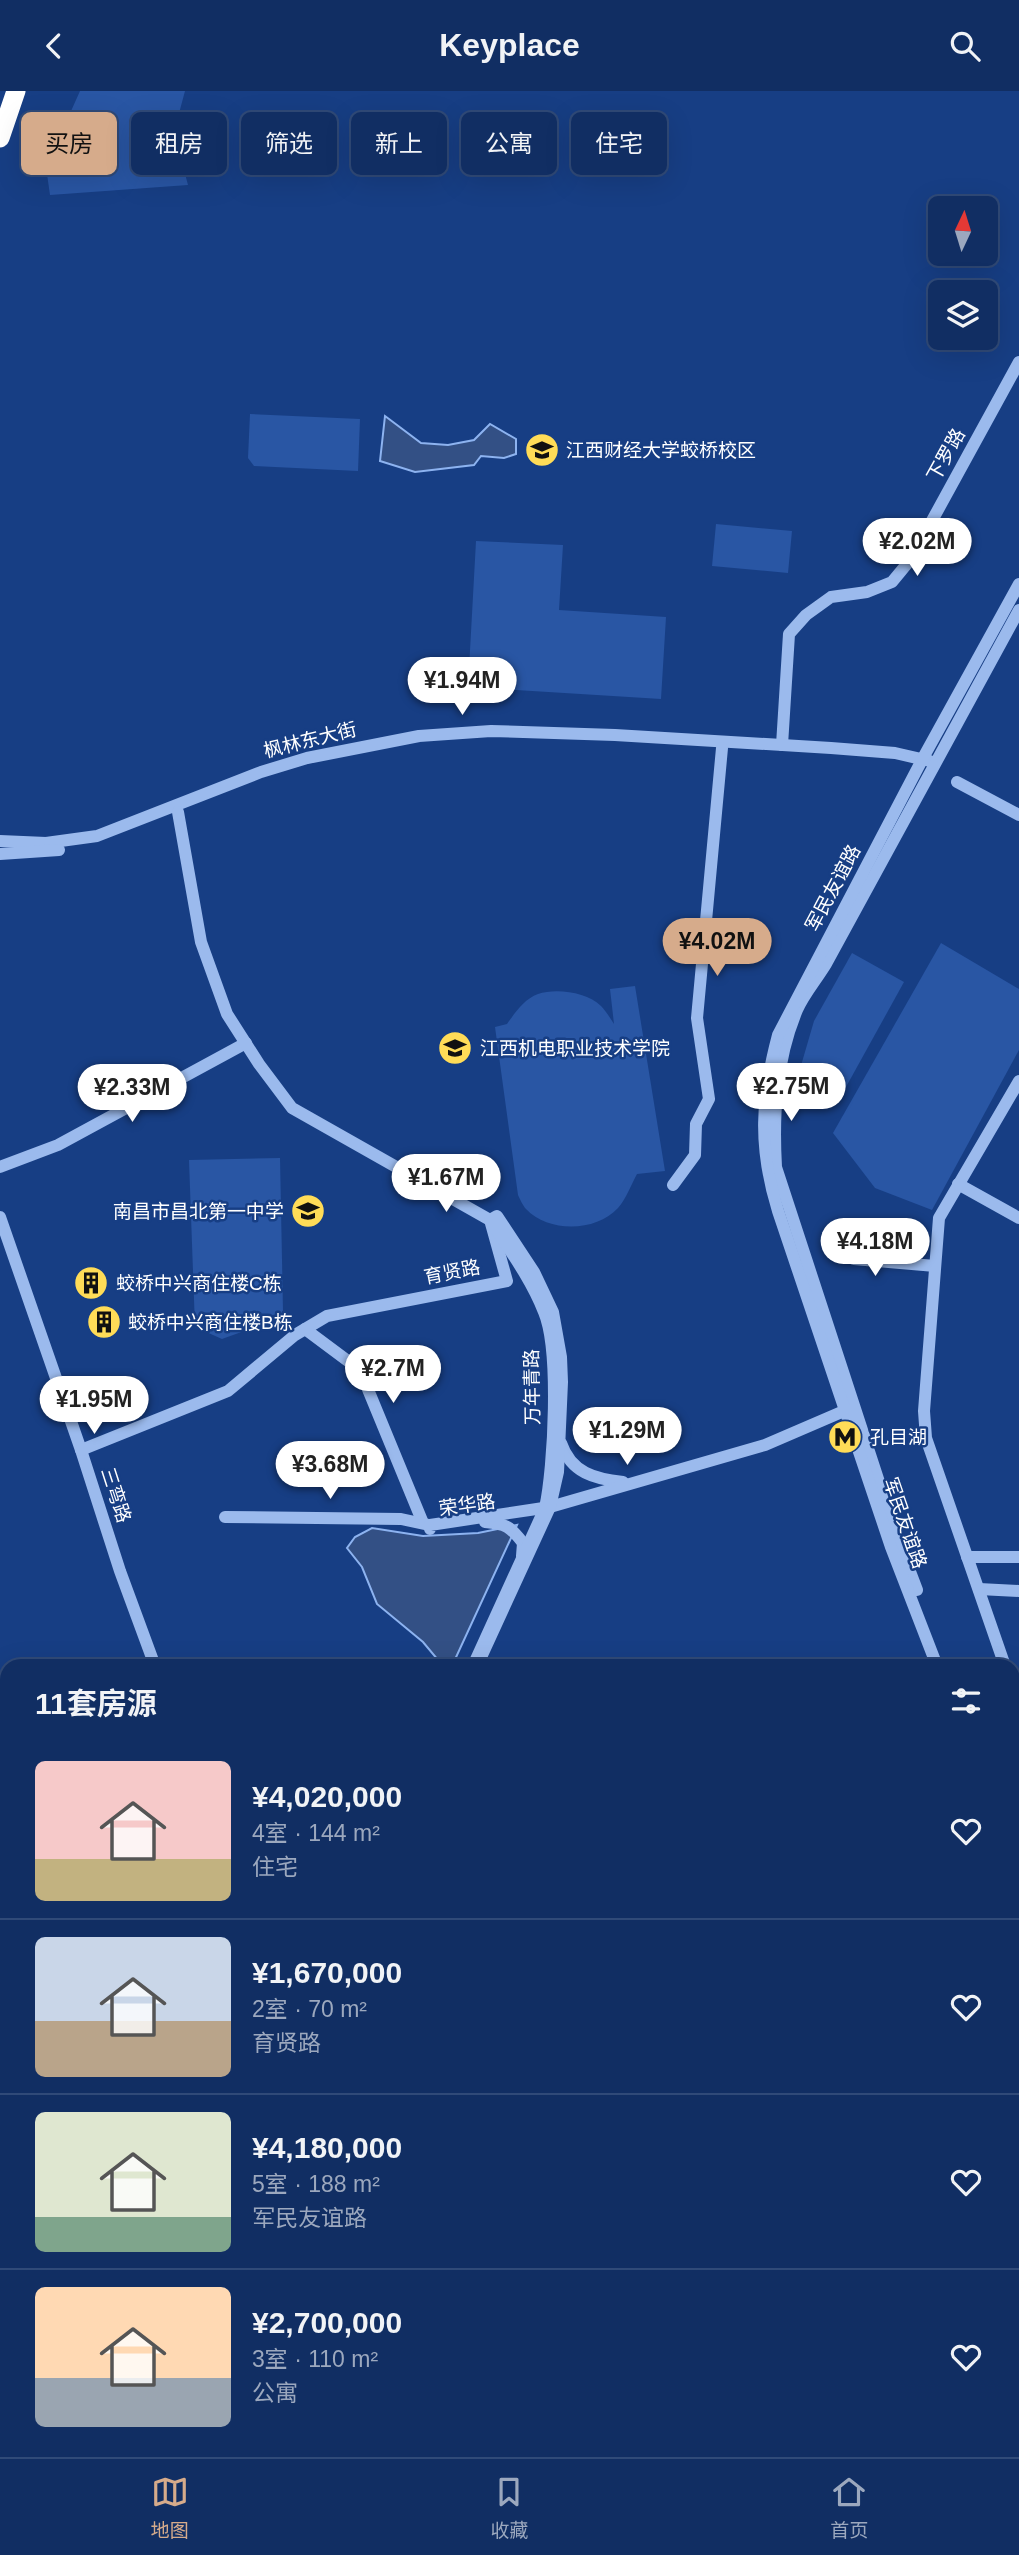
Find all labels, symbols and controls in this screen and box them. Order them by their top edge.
icon: back [35,27,73,65]
text: Keyplace [439,27,580,63]
icon: search [946,27,984,65]
chip: 买房 [21,112,117,175]
chip: 租房 [131,112,227,175]
chip: 筛选 [241,112,337,175]
chip: 新上 [351,112,447,175]
chip: 公寓 [461,112,557,175]
chip: 住宅 [571,112,667,175]
north arrow [928,196,998,266]
map controls [928,196,998,350]
button: layers [928,280,998,350]
street label: 下罗路 [923,425,969,485]
school or university icon: 江西财经大学蛟桥校区 [523,431,561,469]
place label: 江西财经大学蛟桥校区 [566,440,756,461]
pin: ¥2.02M [860,519,974,578]
text: ¥2.02M [879,528,955,554]
pin: ¥1.94M [405,657,519,717]
text: ¥1.94M [424,667,500,693]
street label: 枫林东大街 [261,718,359,762]
street label: 军民友谊路 [801,841,865,935]
pin: ¥4.02M [660,919,774,978]
text: ¥4.02M [679,928,755,954]
school or university icon: 江西机电职业技术学院 [436,1029,474,1067]
place label: 江西机电职业技术学院 [480,1038,670,1059]
pin: ¥2.75M [734,1063,848,1123]
pin: ¥2.33M [75,1065,189,1124]
text: ¥2.75M [753,1073,829,1099]
text: ¥2.33M [94,1074,170,1100]
pin: ¥1.67M [389,1155,503,1214]
text: ¥1.67M [408,1164,484,1190]
school or university icon: 南昌市昌北第一中学 [289,1192,327,1230]
place label: 南昌市昌北第一中学 [113,1201,284,1222]
pin: ¥4.18M [818,1219,932,1278]
text: ¥4.18M [837,1228,913,1254]
street label: 育贤路 [422,1256,482,1288]
building icon: 蛟桥中兴商住楼C栋 [72,1264,110,1302]
place label: 蛟桥中兴商住楼C栋 [116,1273,282,1294]
building icon: 蛟桥中兴商住楼B栋 [85,1303,123,1341]
place label: 蛟桥中兴商住楼B栋 [128,1312,293,1333]
pin: ¥2.7M [344,1345,442,1405]
street label: 万年青路 [521,1349,543,1425]
text: ¥2.7M [361,1355,425,1381]
pin: ¥1.95M [37,1377,151,1436]
text: ¥1.95M [56,1386,132,1412]
pin: ¥1.29M [570,1407,684,1467]
text: ¥1.29M [589,1417,665,1443]
metro station icon: 孔目湖 [826,1418,864,1456]
place label: 孔目湖 [870,1427,927,1448]
pin: ¥3.68M [273,1441,387,1501]
text: ¥3.68M [292,1451,368,1477]
street label: 三弯路 [97,1465,135,1525]
street label: 军民友谊路 [880,1475,930,1571]
street label: 荣华路 [437,1491,497,1519]
icon: filters [947,1682,985,1720]
text: 11套房源 [35,1687,157,1720]
text: ¥4,020,000 [252,1780,402,1813]
icon: home [91,1789,175,1873]
icon: heart [947,1812,985,1850]
text: 4室 · 144 m² [252,1820,380,1846]
text: 住宅 [252,1854,298,1880]
text: ¥1,670,000 [252,1956,402,1989]
icon: home [91,1965,175,2049]
icon: heart [947,1988,985,2026]
text: 2室 · 70 m² [252,1996,367,2022]
text: 育贤路 [252,2030,321,2056]
text: ¥4,180,000 [252,2131,402,2164]
icon: home [91,2140,175,2224]
icon: heart [947,2163,985,2201]
text: 5室 · 188 m² [252,2171,380,2197]
text: 军民友谊路 [252,2205,367,2231]
text: ¥2,700,000 [252,2306,402,2339]
icon: home [91,2315,175,2399]
icon: heart [947,2338,985,2376]
text: 3室 · 110 m² [252,2346,378,2372]
text: 公寓 [252,2380,298,2406]
tab: 地图 [151,2473,189,2542]
tab: 收藏 [490,2473,528,2542]
tab: 首页 [830,2473,868,2542]

